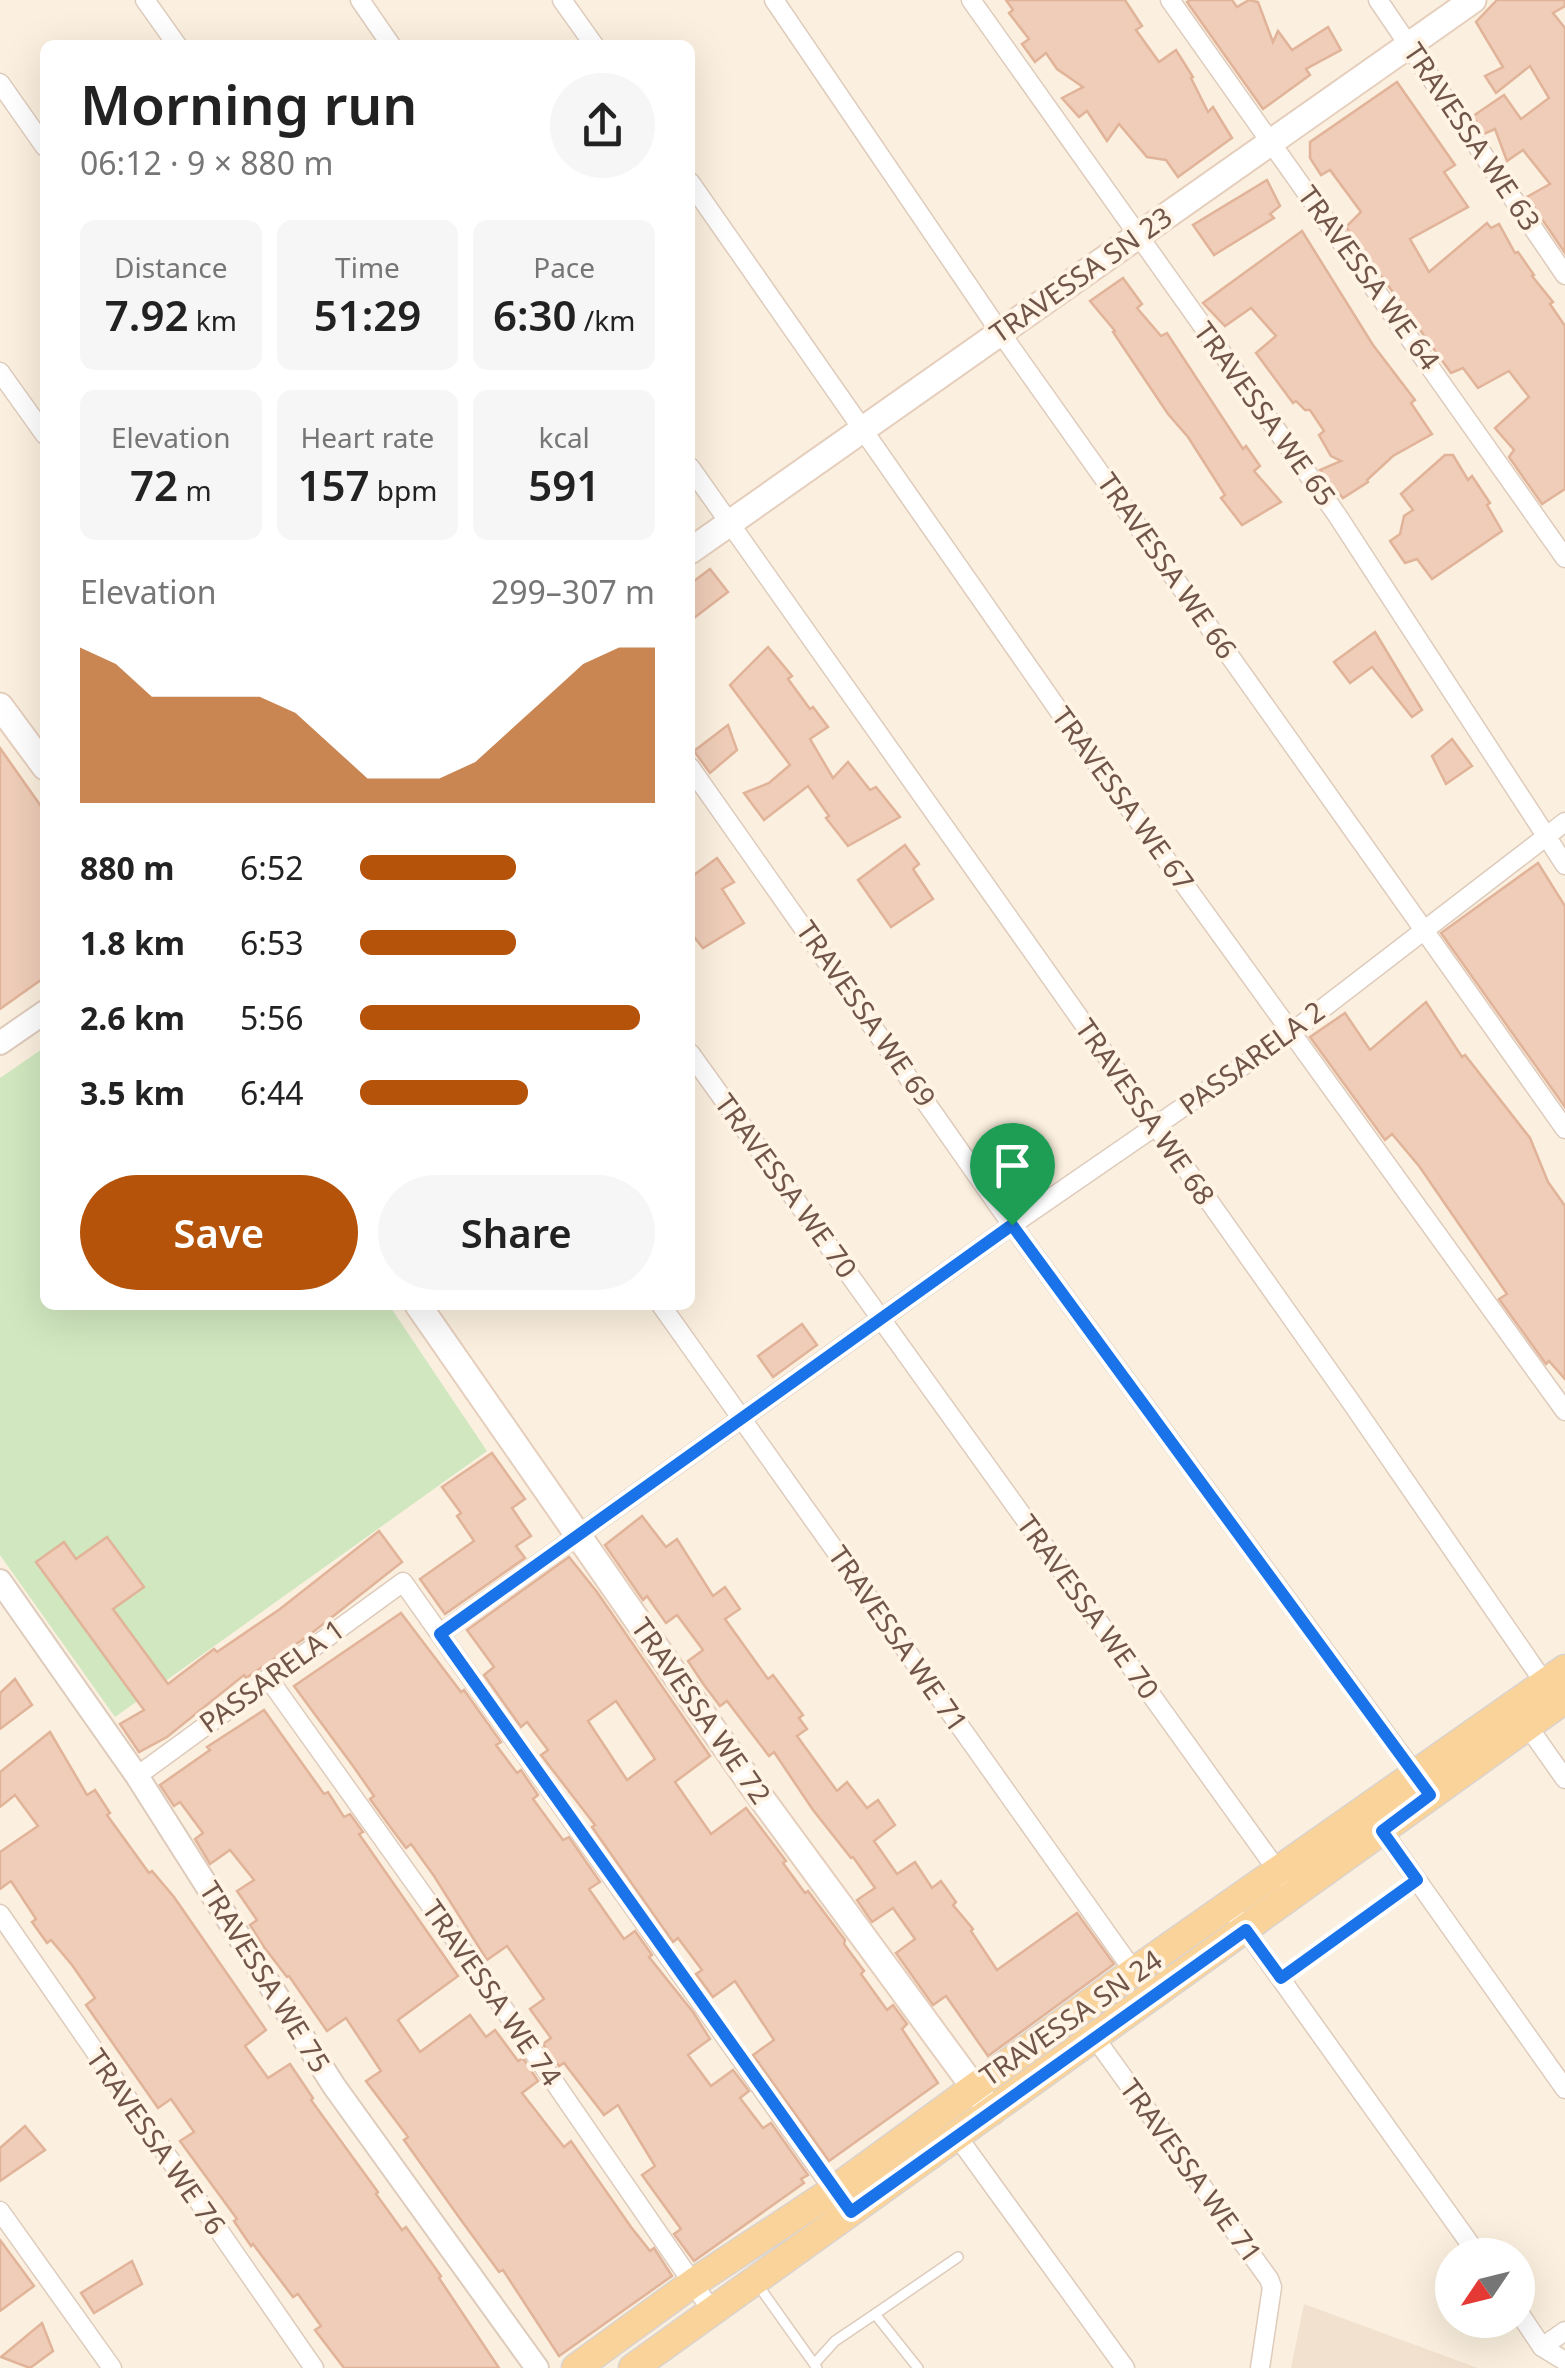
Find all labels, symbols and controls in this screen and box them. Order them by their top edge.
street label: TRAVESSA WE 63 [1396,35,1550,238]
text: Morning run [80,66,417,141]
button: share [550,73,655,178]
text: 06:12 · 9 × 880 m [80,141,333,184]
street label: TRAVESSA WE 64 [1290,178,1450,377]
street label: TRAVESSA SN 23 [982,197,1179,351]
text: Distance [114,248,228,286]
text: Time [335,248,400,286]
text: Pace [533,248,595,286]
text: 7.92 [105,286,188,343]
text: 51:29 [314,286,421,343]
text: 6:30 [493,286,577,343]
text: km [188,301,237,339]
text: /km [577,301,635,339]
street label: TRAVESSA WE 65 [1186,314,1346,513]
text: Elevation [111,418,231,456]
text: Heart rate [301,418,434,456]
text: kcal [539,418,590,456]
text: 72 [130,456,178,513]
text: 157 [298,456,370,513]
text: 591 [528,456,600,513]
street label: TRAVESSA WE 66 [1089,465,1246,666]
text: m [178,471,212,509]
text: bpm [370,471,437,509]
text: Elevation [80,570,217,613]
text: 299–307 m [491,570,655,613]
street label: TRAVESSA WE 67 [1044,699,1204,898]
text: 880 m [80,846,174,889]
text: 6:52 [240,846,304,889]
street label: TRAVESSA WE 69 [788,913,945,1114]
text: 1.8 km [80,921,185,964]
text: 6:53 [240,921,304,964]
street label: PASSARELA 2 [1171,992,1332,1123]
text: 2.6 km [80,996,185,1039]
text: 5:56 [240,996,304,1039]
street label: TRAVESSA WE 68 [1067,1011,1224,1212]
text: 3.5 km [80,1071,185,1114]
text: 6:44 [240,1071,304,1114]
street label: TRAVESSA WE 70 [707,1086,867,1285]
pin [970,1123,1055,1226]
icon: arrive [985,1138,1040,1193]
button: Save [80,1175,358,1290]
button: Share [378,1175,655,1290]
street label: TRAVESSA WE 70 [1009,1507,1169,1706]
street label: TRAVESSA WE 71 [820,1538,977,1739]
street label: PASSARELA 1 [191,1610,352,1741]
street label: TRAVESSA WE 72 [623,1610,780,1811]
street label: TRAVESSA WE 75 [192,1874,340,2079]
street label: TRAVESSA WE 74 [414,1892,571,2093]
street label: TRAVESSA SN 24 [972,1940,1169,2094]
street label: TRAVESSA WE 76 [78,2041,235,2242]
street label: TRAVESSA WE 71 [1112,2071,1272,2270]
north arrow [1435,2238,1535,2338]
map controls [1435,2238,1535,2338]

